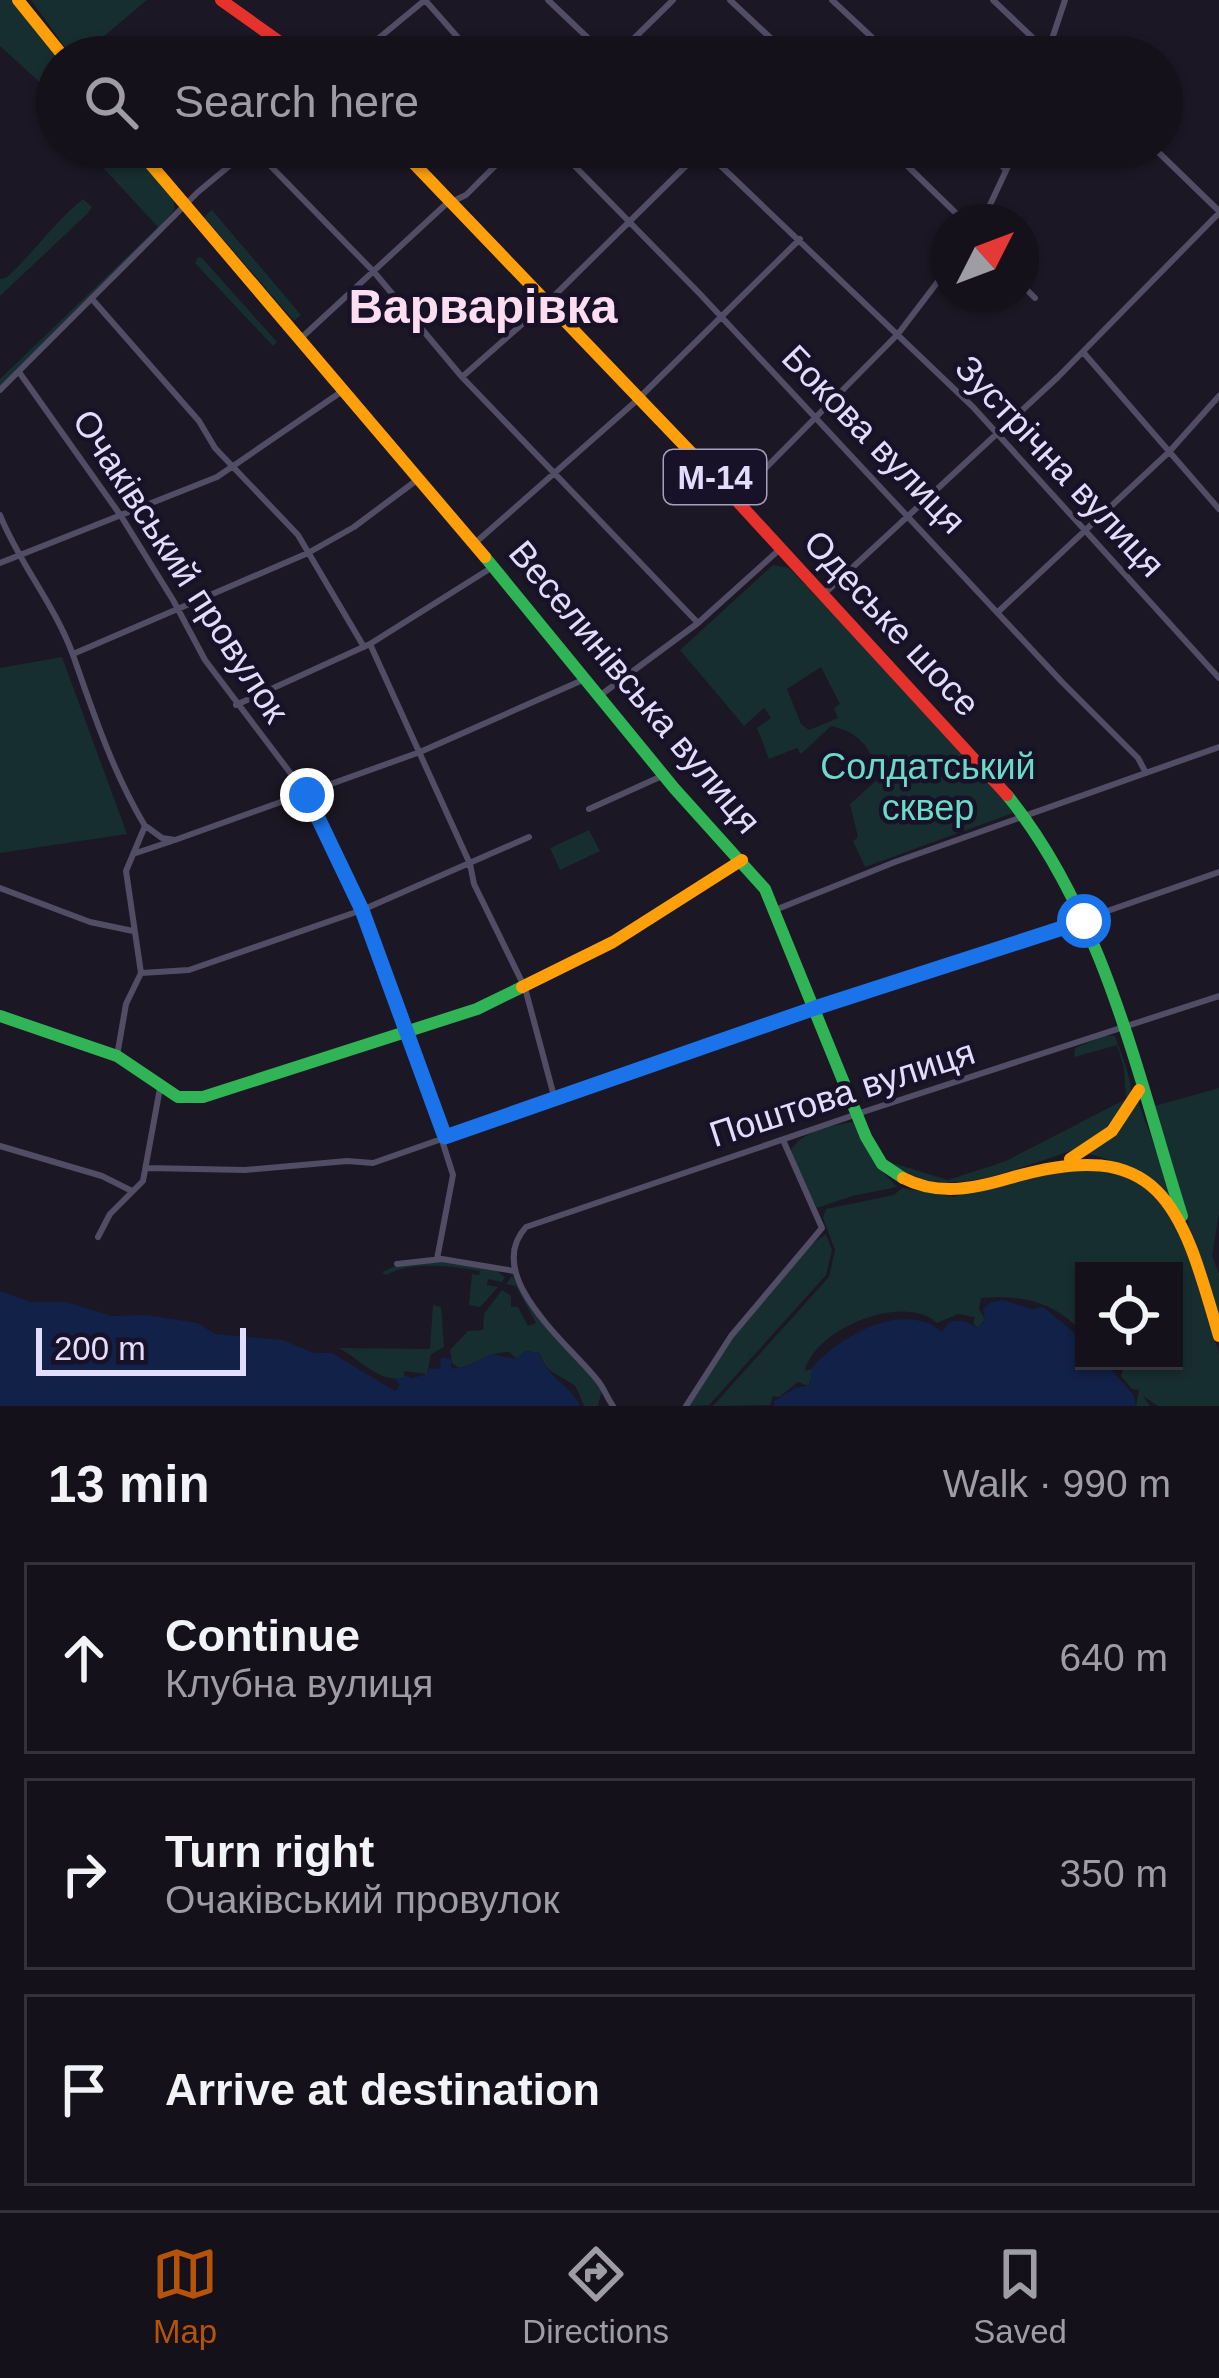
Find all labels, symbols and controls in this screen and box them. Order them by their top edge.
search box [36,36,1183,168]
icon: search [78,69,144,135]
text: Search here [174,76,419,127]
north arrow [931,204,1039,312]
district label: Варварівка [348,280,618,333]
street label: Бокова вулиця [774,337,974,541]
street label: Зустрічна вулиця [947,347,1173,585]
street label: Очаківський провулок [65,402,298,730]
road number: М-14 [664,450,766,504]
street label: Одеське шосе [796,522,988,724]
street label: Веселинівська вулиця [501,533,769,841]
park label: Солдатський сквер [820,746,1036,828]
route end [280,768,334,822]
route start [1057,894,1111,948]
street label: Поштова вулиця [704,1031,980,1155]
map controls [1075,1262,1183,1370]
button: locate [1075,1262,1183,1370]
scale bar [36,1322,246,1375]
text: 200 m [54,1330,146,1367]
text: 13 min [48,1456,210,1513]
text: Walk · 990 m [943,1462,1171,1505]
text: Continue [165,1610,360,1661]
icon: ahead [51,1625,117,1691]
text: 640 m [1060,1636,1168,1679]
text: Клубна вулиця [165,1662,433,1705]
text: Turn right [165,1826,374,1877]
icon: right [51,1841,117,1907]
text: 350 m [1060,1852,1168,1895]
text: Очаківський провулок [165,1878,560,1921]
icon: arrive [51,2057,117,2123]
text: Arrive at destination [165,2064,600,2115]
tab: Map [152,2241,218,2351]
tab: Directions [522,2241,669,2351]
tab: Saved [973,2241,1067,2351]

